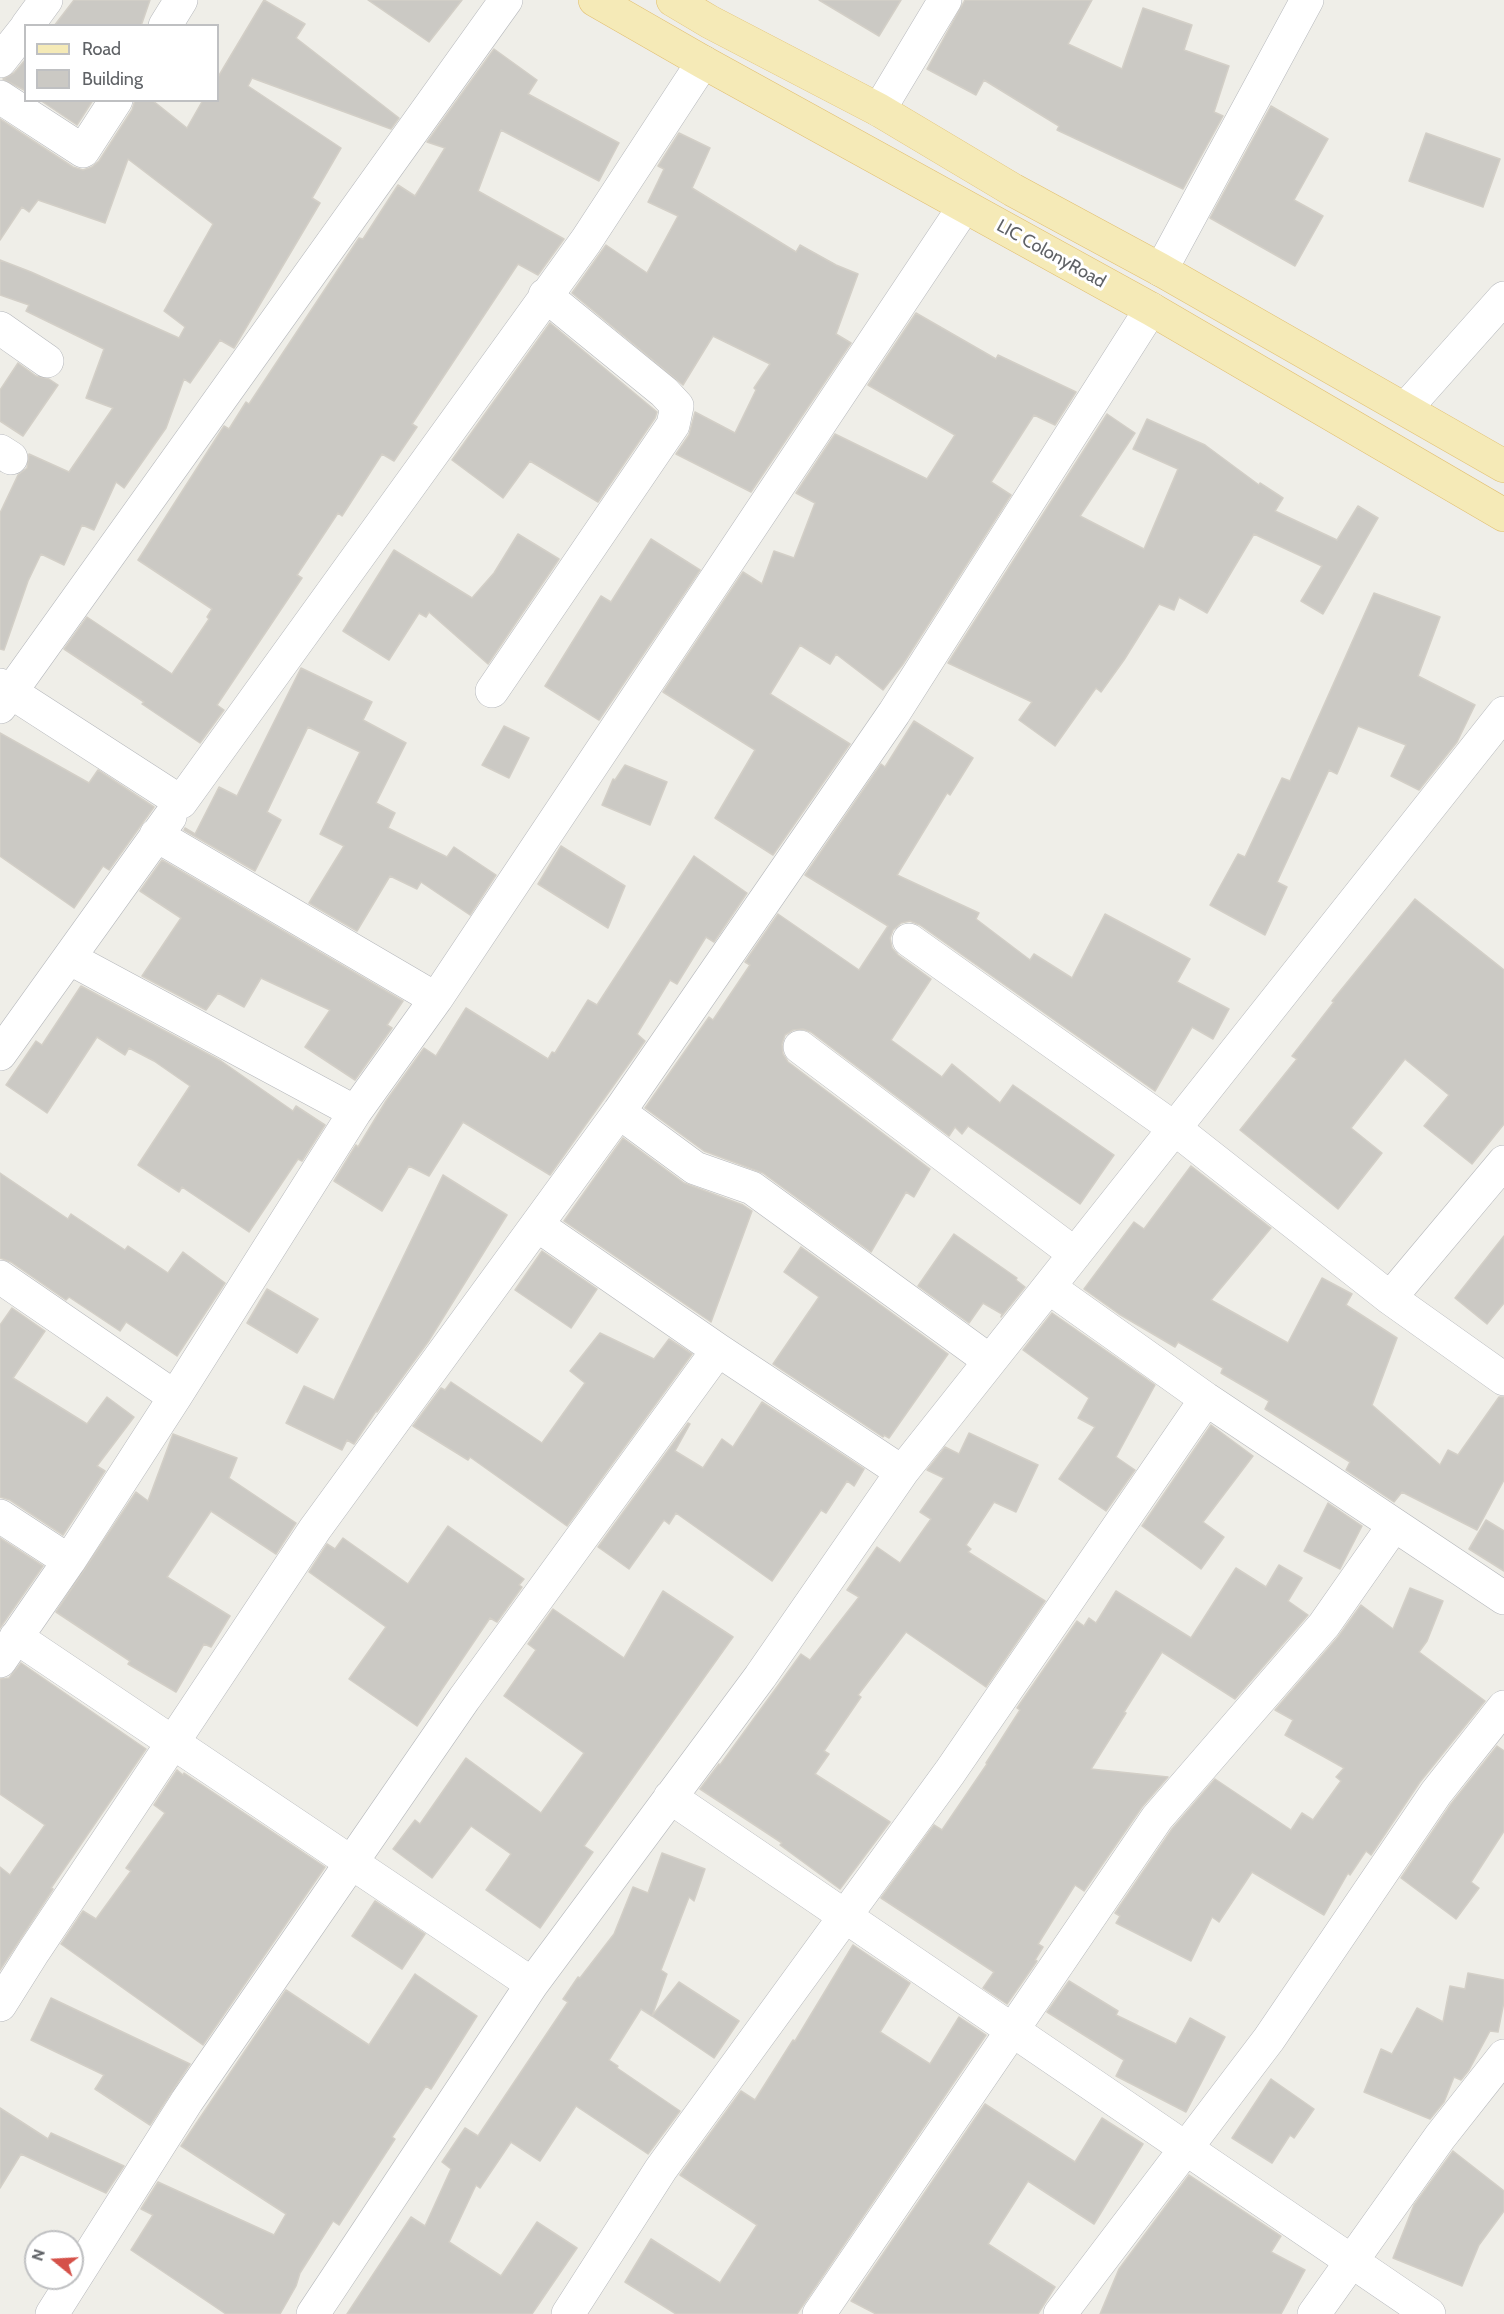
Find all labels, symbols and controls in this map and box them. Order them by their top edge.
legend [24,24,219,102]
text: Road [82,38,121,60]
text: Building [82,68,143,90]
street label: LIC ColonyRoad [993,215,1109,293]
north arrow [24,2230,84,2290]
text: N [28,2247,49,2263]

